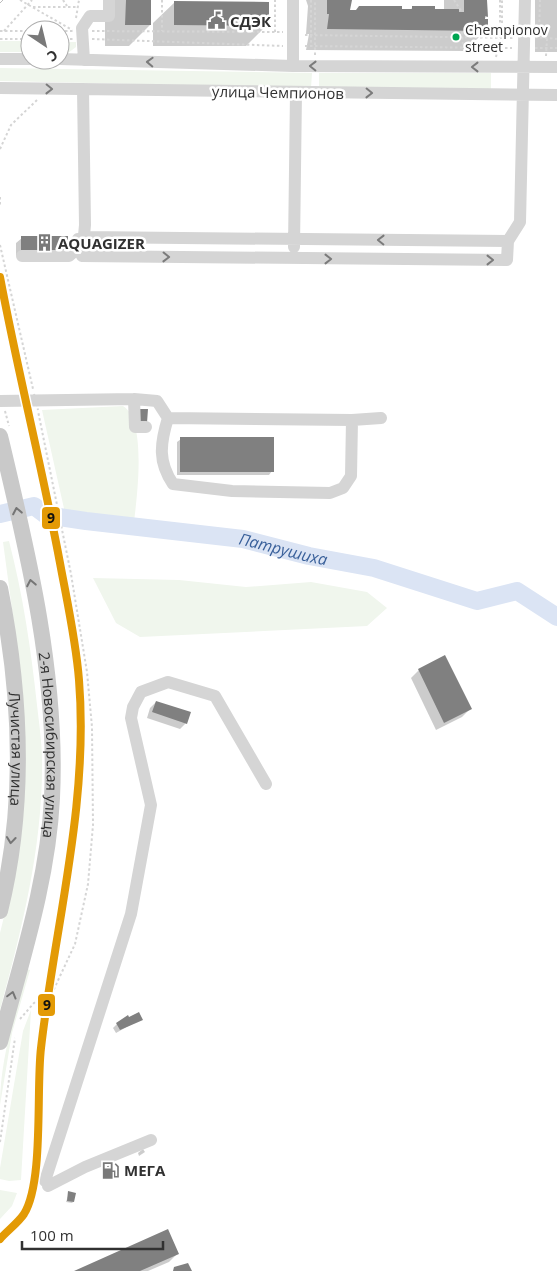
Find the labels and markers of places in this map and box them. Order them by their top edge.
public building icon: СДЭК [206,11,226,31]
place label: СДЭК [230,11,272,31]
place label: Chempionov street [465,20,548,56]
marker: Chempionov street [451,32,461,42]
building icon: AQUAGIZER [34,233,54,253]
place label: AQUAGIZER [58,233,145,253]
fuel station icon: МЕГА [100,1160,120,1180]
place label: МЕГА [124,1160,166,1180]

